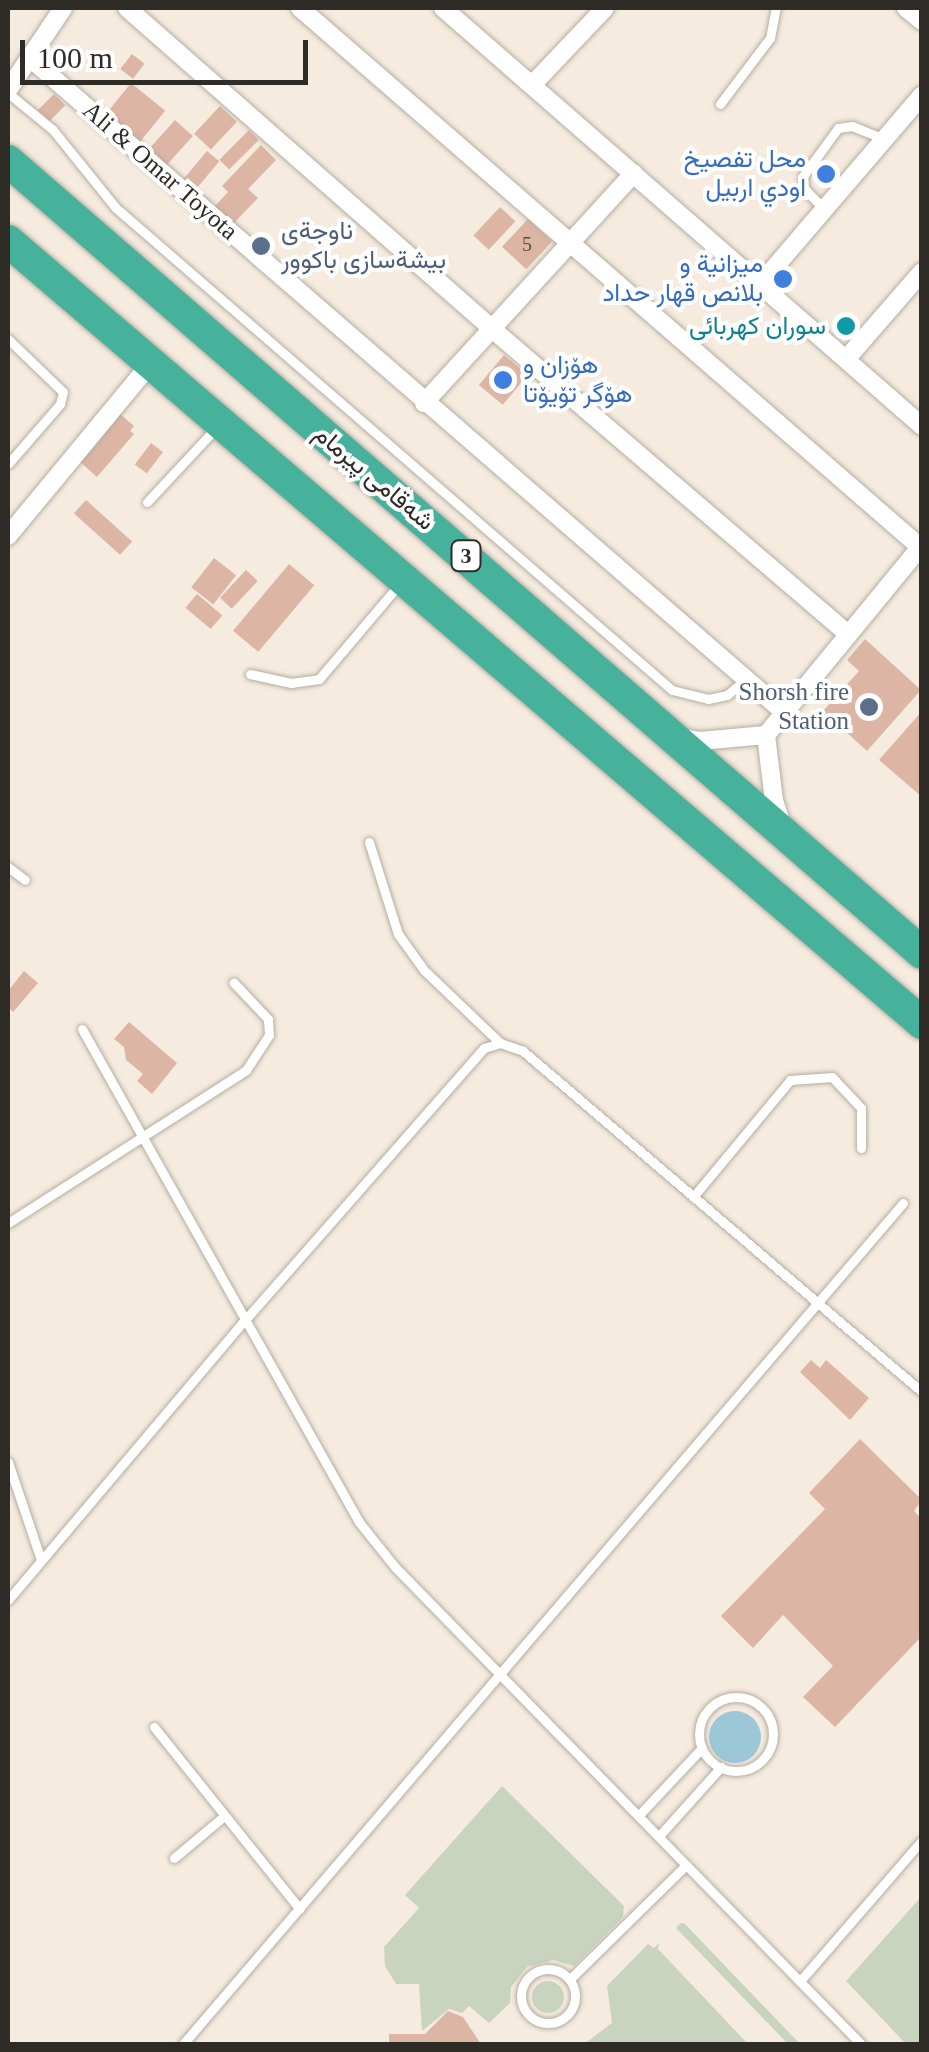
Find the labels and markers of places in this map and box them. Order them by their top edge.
place label: محل تفصيخ اودي اربيل [683,145,806,204]
marker: محل تفصيخ اودي اربيل [815,163,837,185]
place label: ناوجةى بيشةسازى باكوور [281,217,446,276]
marker: ناوجةى بيشةسازى باكوور [250,235,272,257]
place label: ميزانية و بلانص قهار حداد [602,250,763,309]
marker: ميزانية و بلانص قهار حداد [772,268,794,290]
place label: سوران کهربائی [689,311,826,341]
marker: سوران کهربائی [835,315,857,337]
place label: هۆزان و هۆگر تۆیۆتا [523,351,632,410]
marker: هۆزان و هۆگر تۆیۆتا [492,369,514,391]
place label: Shorsh fire Station [739,678,849,737]
marker: Shorsh fire Station [858,696,880,718]

